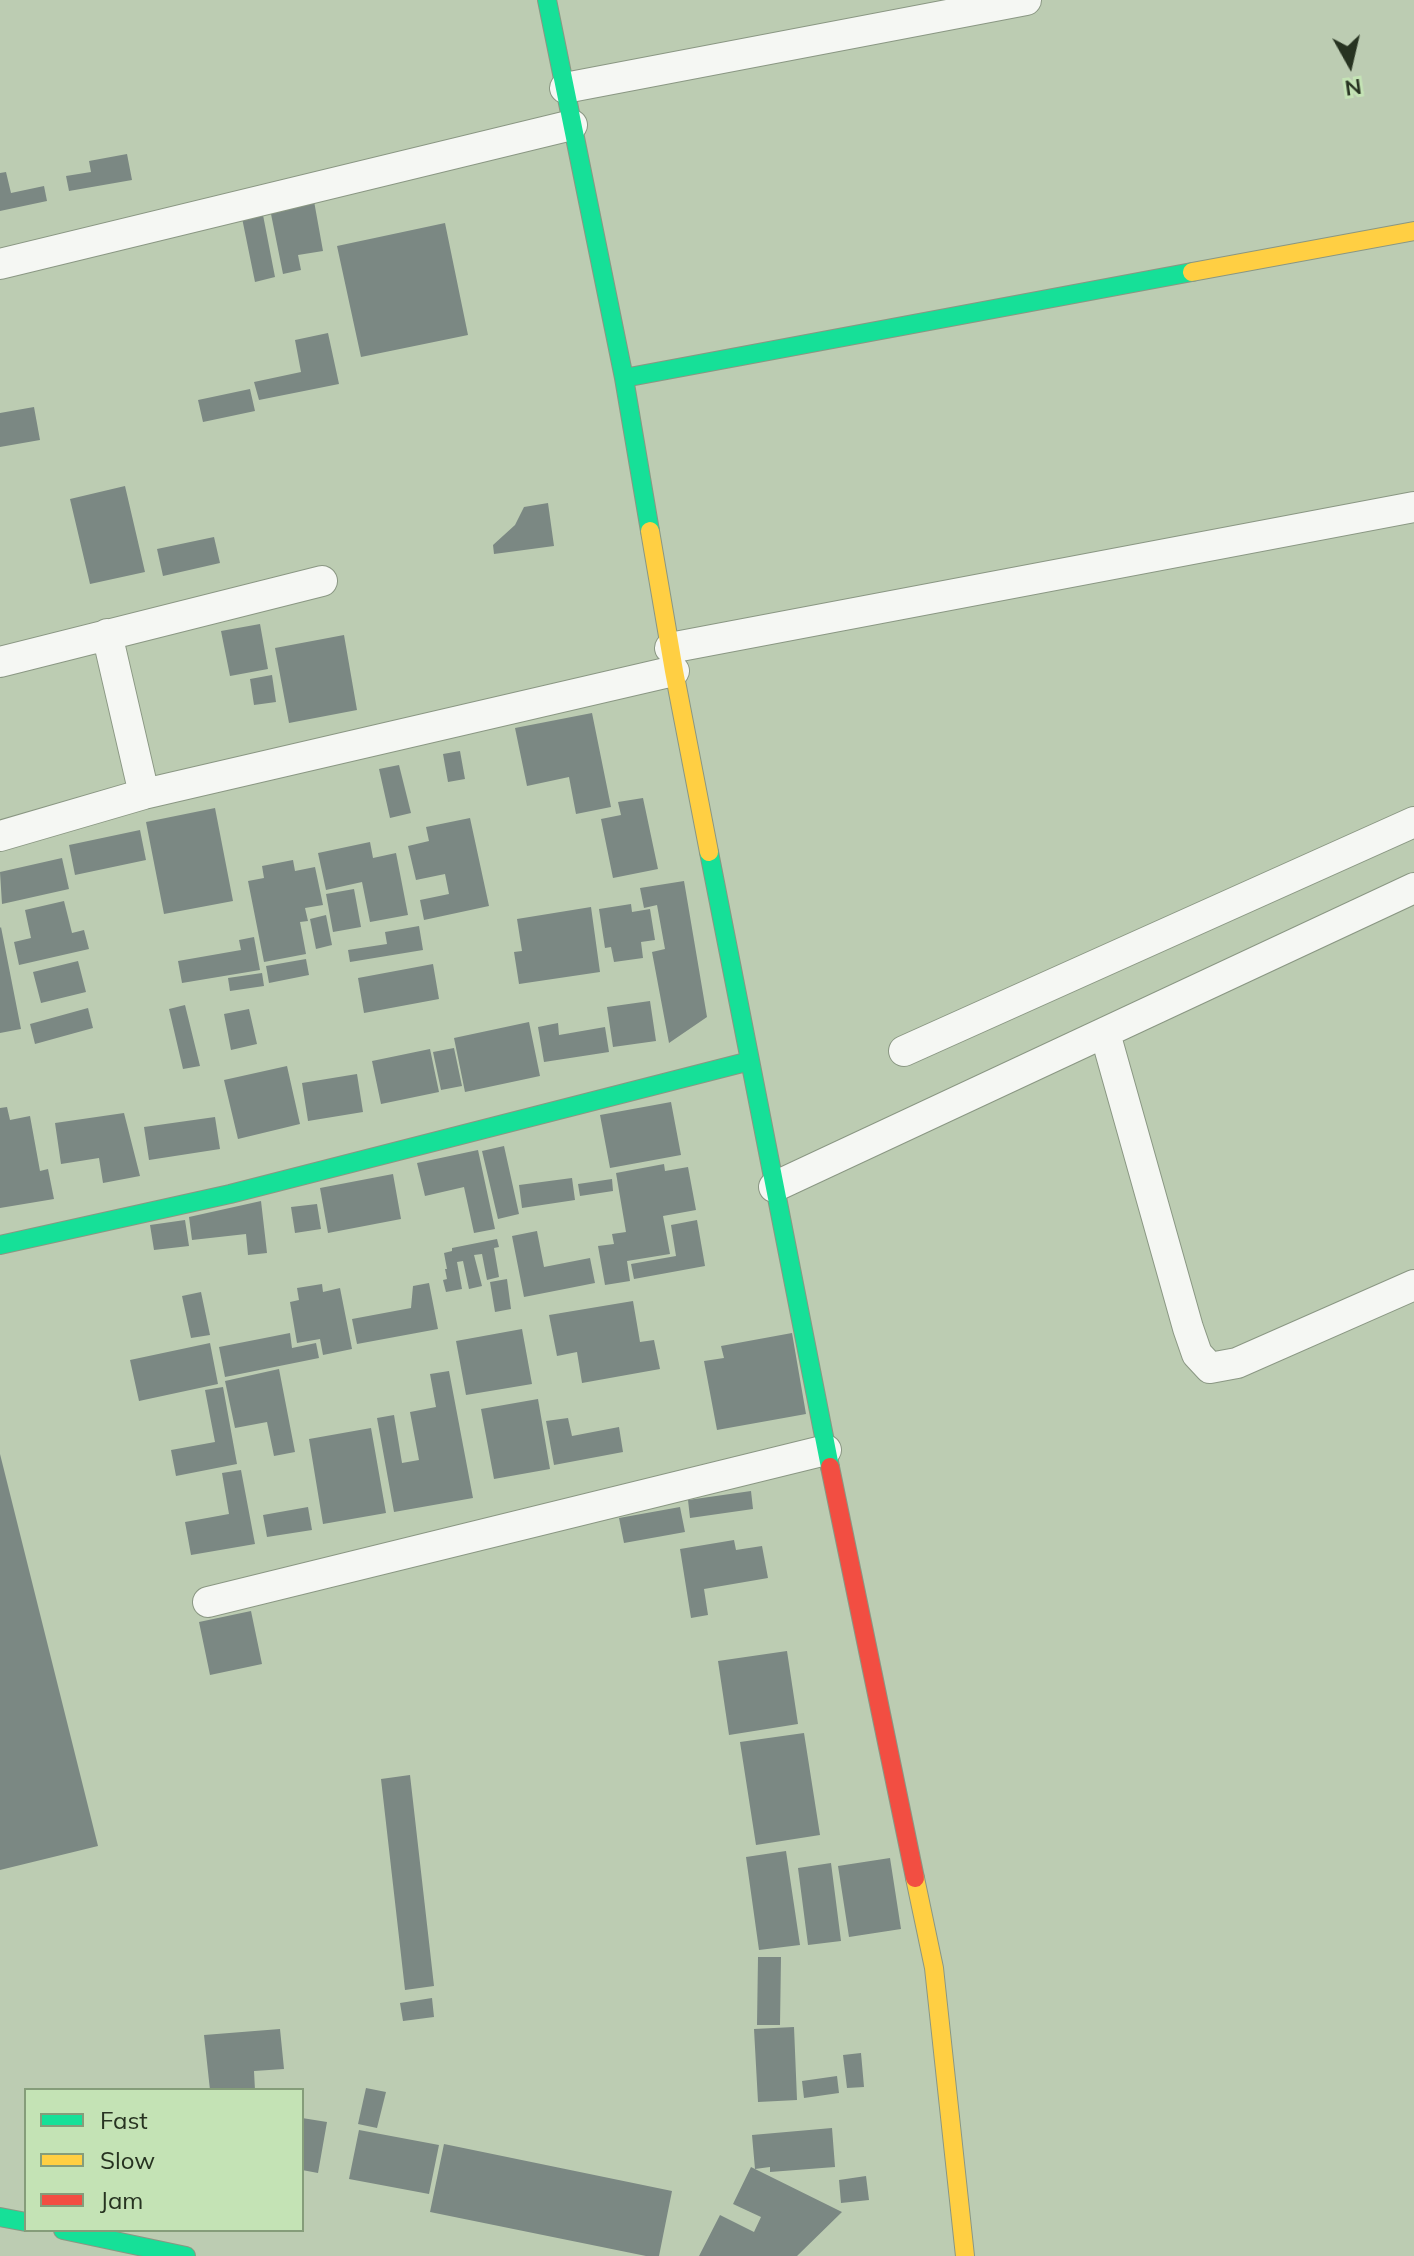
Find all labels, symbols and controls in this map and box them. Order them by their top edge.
north arrow [1310,24,1390,104]
text: N [1343,73,1364,103]
legend [24,2088,304,2232]
text: Fast [100,2105,148,2135]
text: Slow [100,2145,155,2175]
text: Jam [100,2185,143,2215]

